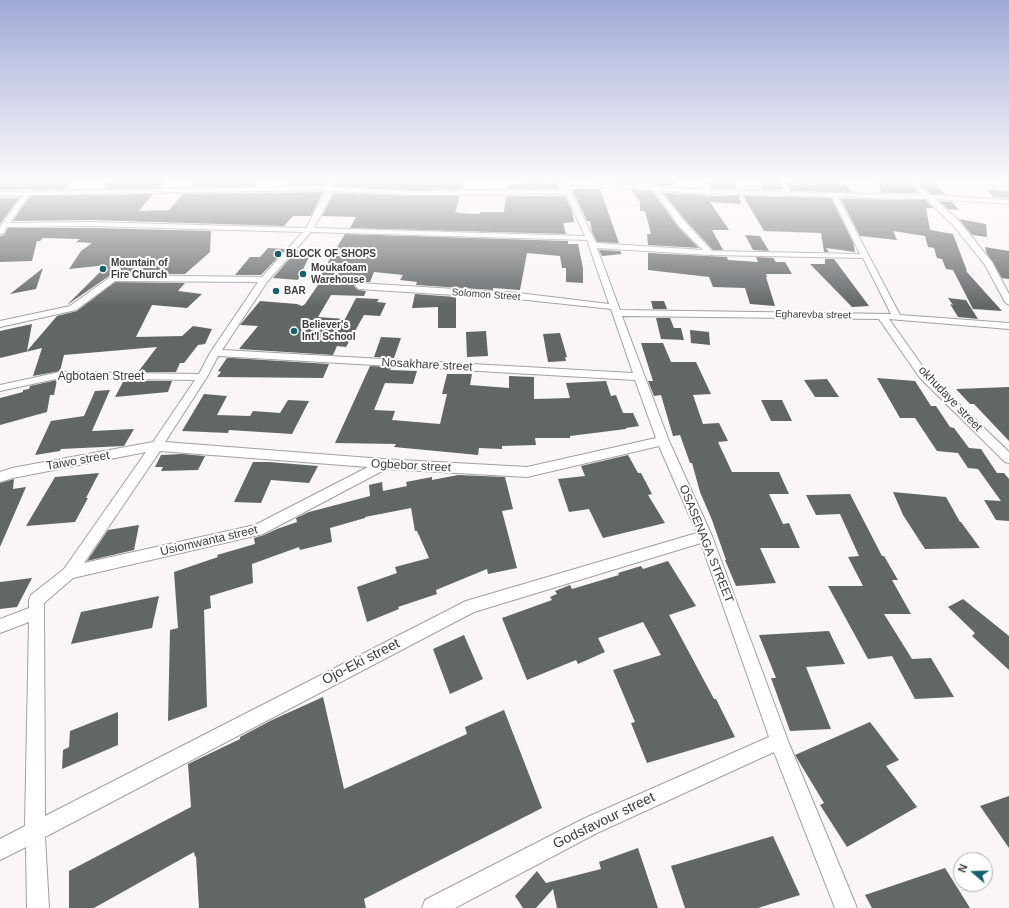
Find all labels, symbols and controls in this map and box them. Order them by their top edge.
place label: BLOCK OF SHOPS [286,248,376,260]
marker: BLOCK OF SHOPS [273,249,283,259]
place label: Mountain of Fire Church [111,257,168,280]
place label: Moukafoam Warehouse [311,262,367,286]
marker: Mountain of Fire Church [98,264,108,274]
marker: Moukafoam Warehouse [298,269,308,279]
place label: BAR [284,285,306,297]
marker: BAR [271,286,281,296]
street label: Solomon Street [451,287,521,303]
street label: Egharevba street [775,308,851,322]
place label: Believer's Int'l School [302,319,355,342]
marker: Believer's Int'l School [289,326,299,336]
street label: Nosakhare street [381,355,473,375]
street label: okhudaye street [915,363,985,435]
street label: Agbotaen Street [58,370,144,384]
street label: Taiwo street [45,448,111,474]
street label: Ogbebor street [371,457,451,475]
street label: OSASENAGA STREET [676,483,736,605]
street label: Usiomwanta street [159,523,259,559]
street label: Ojo-Eki street [319,635,403,689]
street label: Godsfavour street [550,789,658,853]
north arrow [953,852,993,892]
text: N [956,862,970,874]

